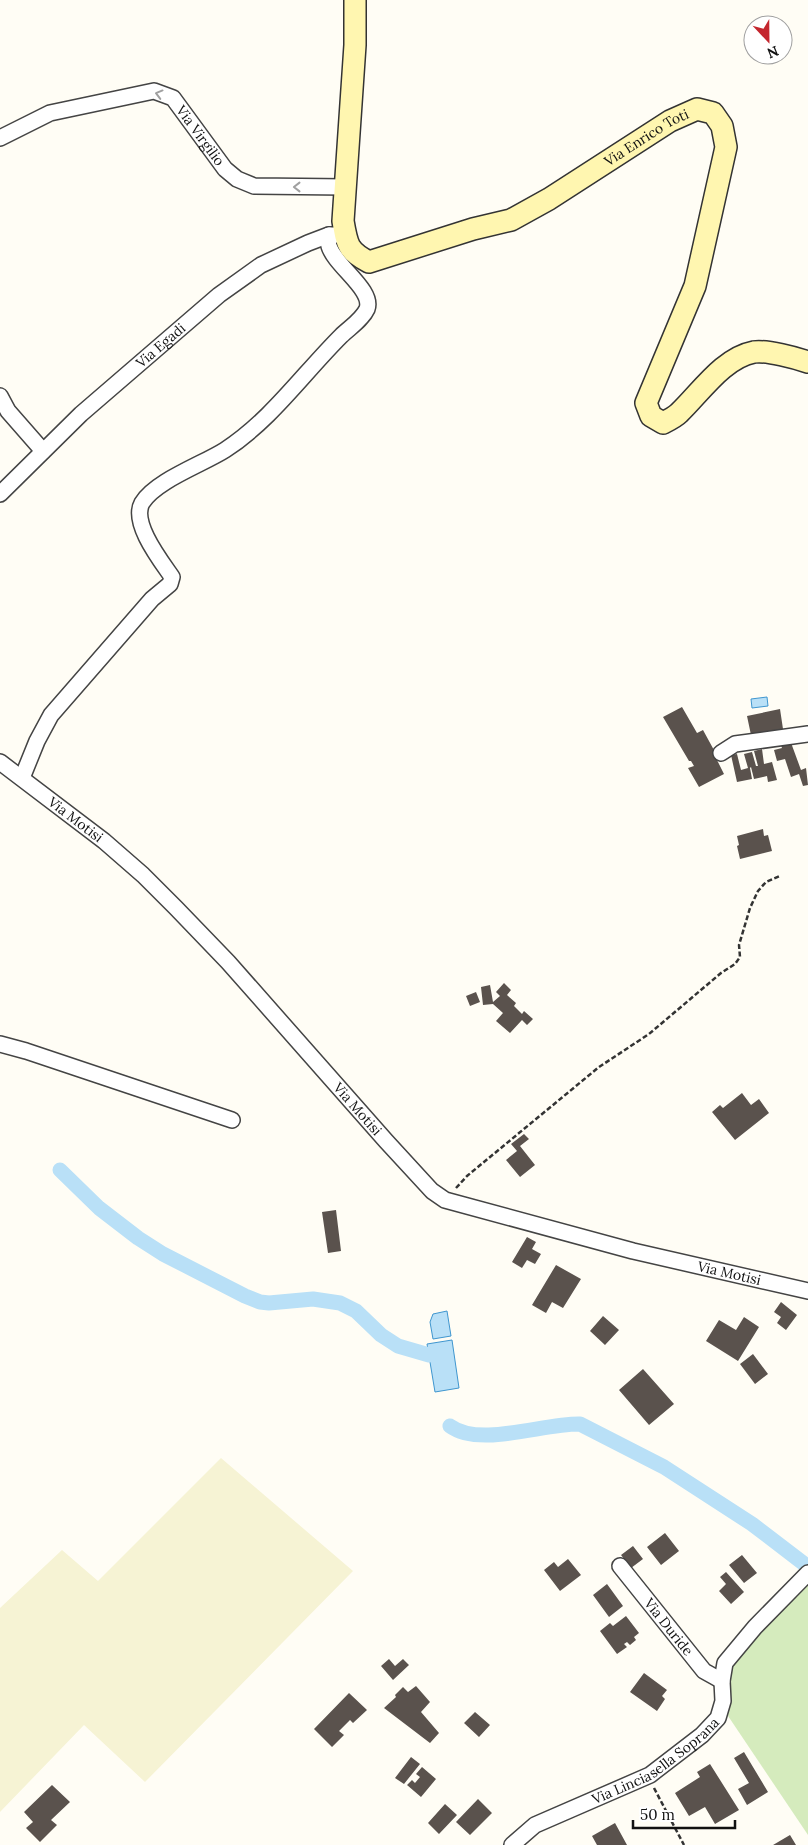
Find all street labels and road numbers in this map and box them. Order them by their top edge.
street label: Via Virgilio [172,101,229,169]
street label: Via Enrico Toti [600,105,692,171]
street label: Via Egadi [131,319,189,372]
street label: Via Motisi [44,792,107,846]
street label: Via Motisi [329,1078,386,1139]
street label: Via Motisi [695,1257,763,1289]
street label: Via Duride [640,1594,697,1660]
street label: Via Linciasella Soprana [588,1714,723,1809]

